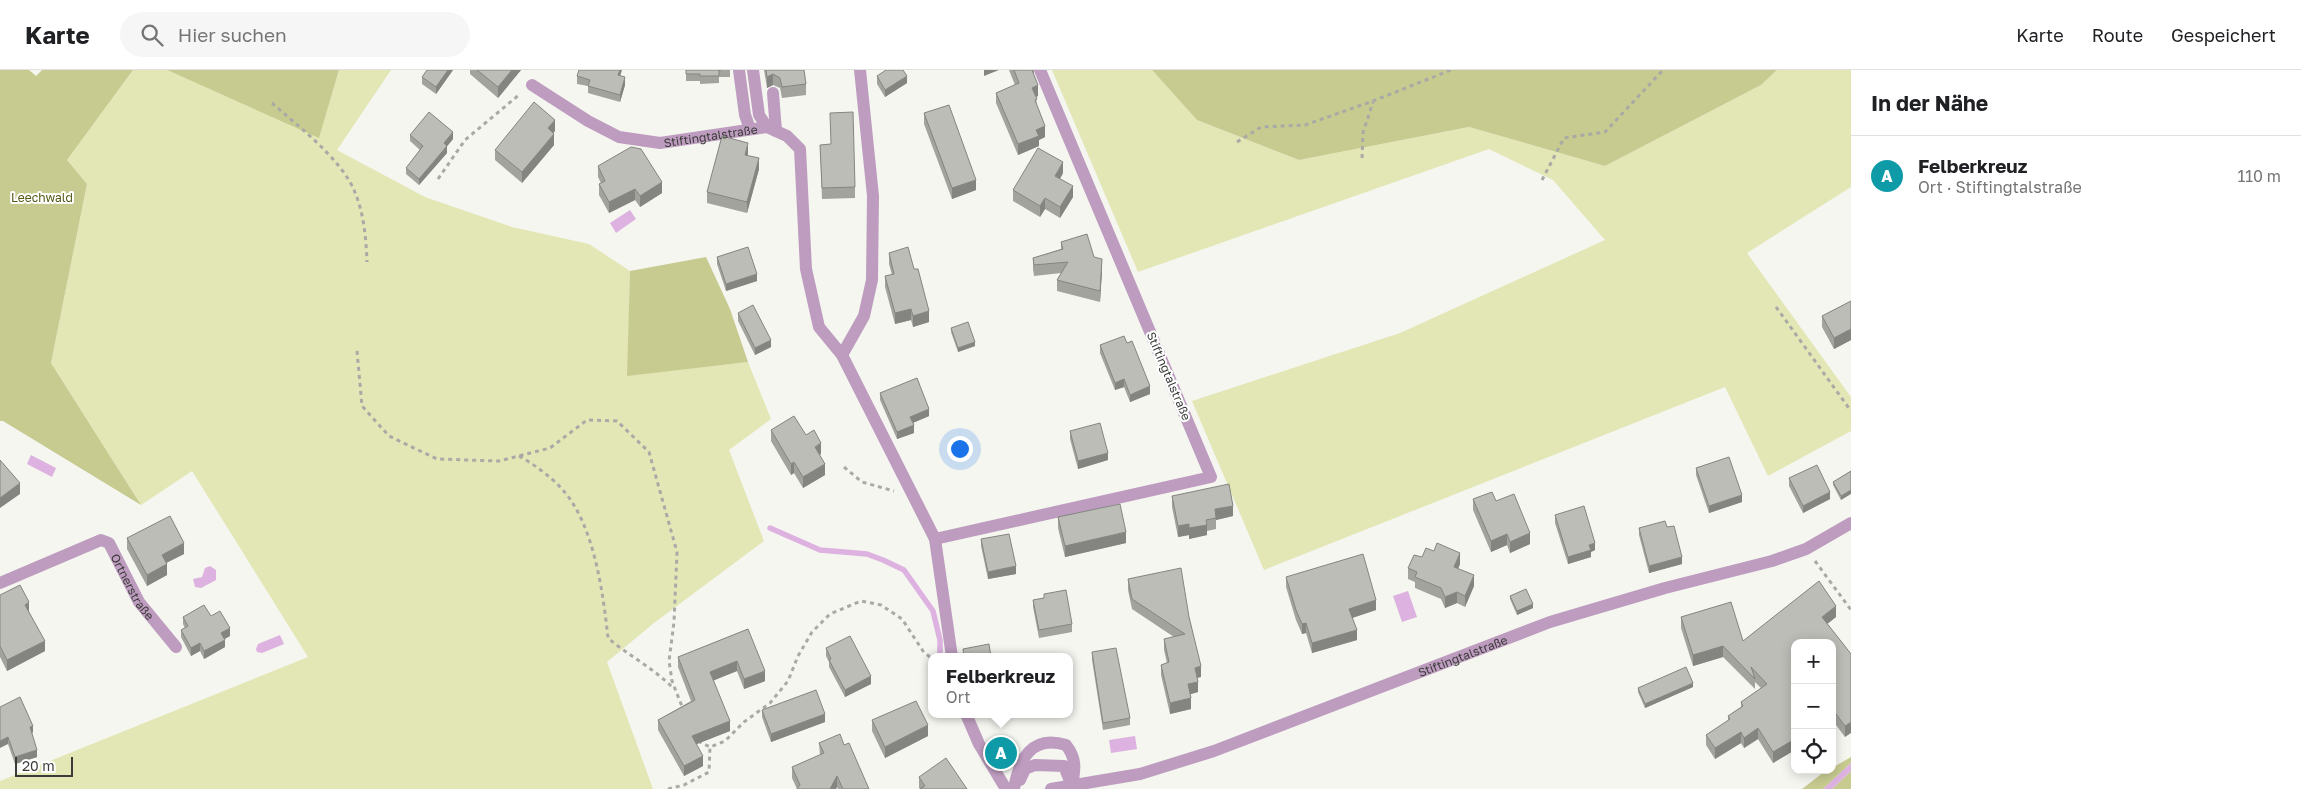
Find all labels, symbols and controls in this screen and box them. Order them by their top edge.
search box [120,12,470,57]
text: Karte [25,20,90,49]
icon: search [138,21,166,49]
text: Hier suchen [178,23,287,46]
text: Karte [2016,24,2064,46]
text: Route [2092,24,2143,46]
text: Gespeichert [2171,24,2276,46]
text: In der Nähe [1871,90,1988,116]
street label: Stiftingtalstraße [663,121,759,150]
text: Felberkreuz [1918,154,2027,177]
text: A [1881,166,1893,186]
text: 110 m [2237,166,2281,186]
text: Ort · Stiftingtalstraße [1918,177,2082,197]
park label: Leechwald [11,190,73,205]
street label: Stiftingtalstraße [1144,330,1194,422]
your location [947,436,973,462]
street label: Ortnerstraße [108,551,158,623]
street label: Stiftingtalstraße [1416,632,1509,680]
map controls [1791,639,1836,774]
button: + [1791,639,1836,684]
popup [928,653,1073,718]
text: Felberkreuz [946,664,1055,687]
button: − [1791,684,1836,729]
text: Ort [946,687,971,707]
button: locate [1791,729,1836,774]
pin: A [985,734,1017,772]
scale bar [15,754,72,777]
text: 20 m [22,757,55,774]

